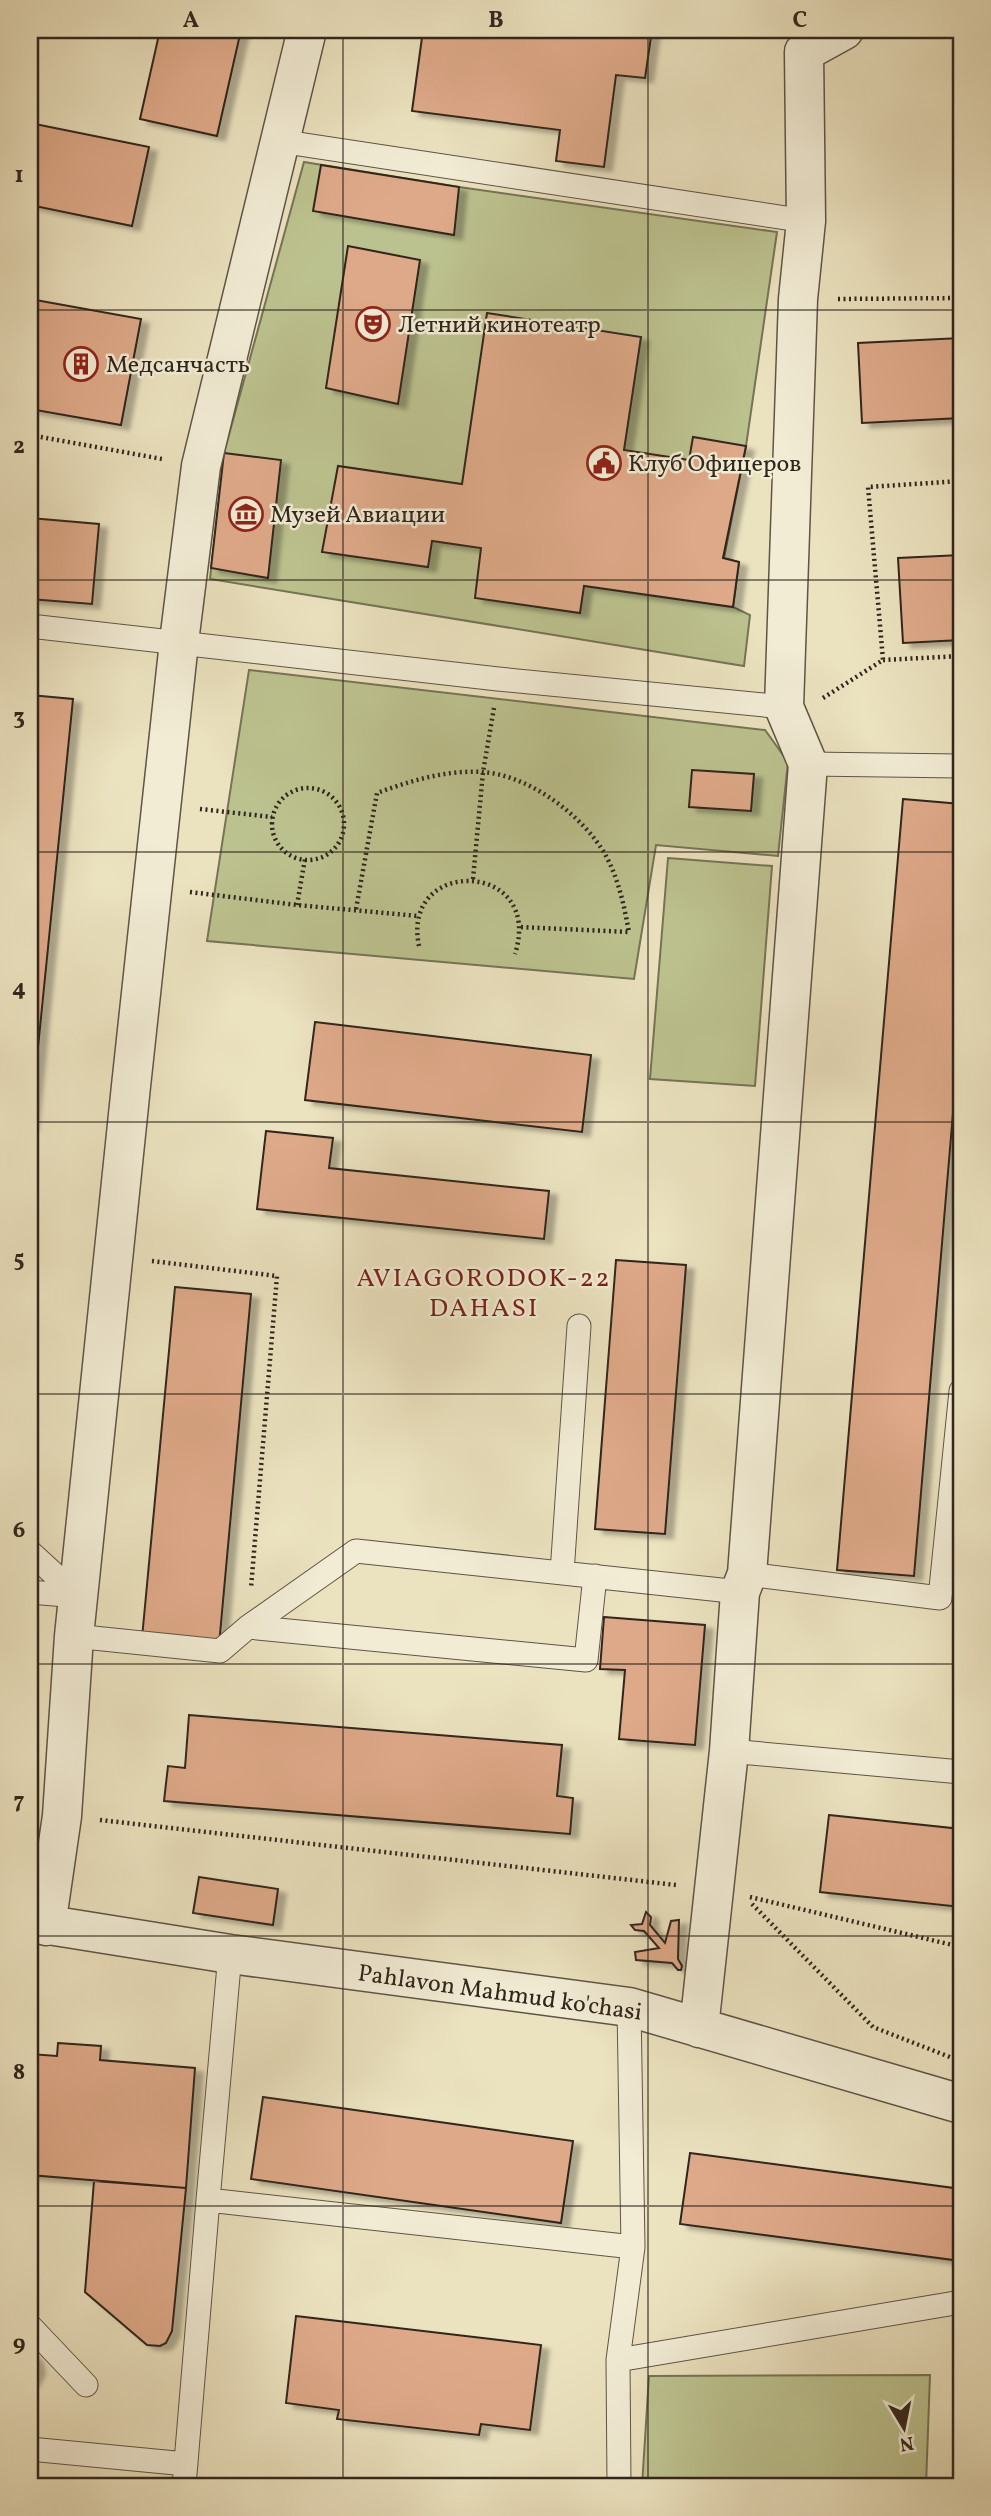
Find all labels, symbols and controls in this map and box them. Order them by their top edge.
text: A [183,5,199,37]
text: B [488,5,504,37]
text: C [793,5,807,37]
text: 1 [14,160,24,192]
theatre icon: Летний кинотеатр [354,305,392,343]
place label: Летний кинотеатр [398,309,601,343]
building icon: Медсанчасть [62,345,100,383]
place label: Медсанчасть [106,349,250,383]
text: 2 [13,431,25,463]
public building icon: Клуб Офицеров [585,444,623,482]
place label: Клуб Офицеров [628,448,802,482]
museum icon: Музей Авиации [227,495,265,533]
place label: Музей Авиации [270,499,445,533]
text: 3 [13,702,25,734]
text: 4 [12,973,26,1005]
text: 5 [13,1244,25,1276]
district label: AVIAGORODOK-22 DAHASI [356,1261,612,1327]
text: 6 [13,1515,25,1547]
text: 7 [14,1786,25,1818]
street label: Pahlavon Mahmud ko'chasi [355,1957,644,2031]
text: 8 [13,2057,25,2089]
text: 9 [13,2328,25,2360]
north arrow [869,2394,939,2464]
text: N [897,2429,916,2457]

